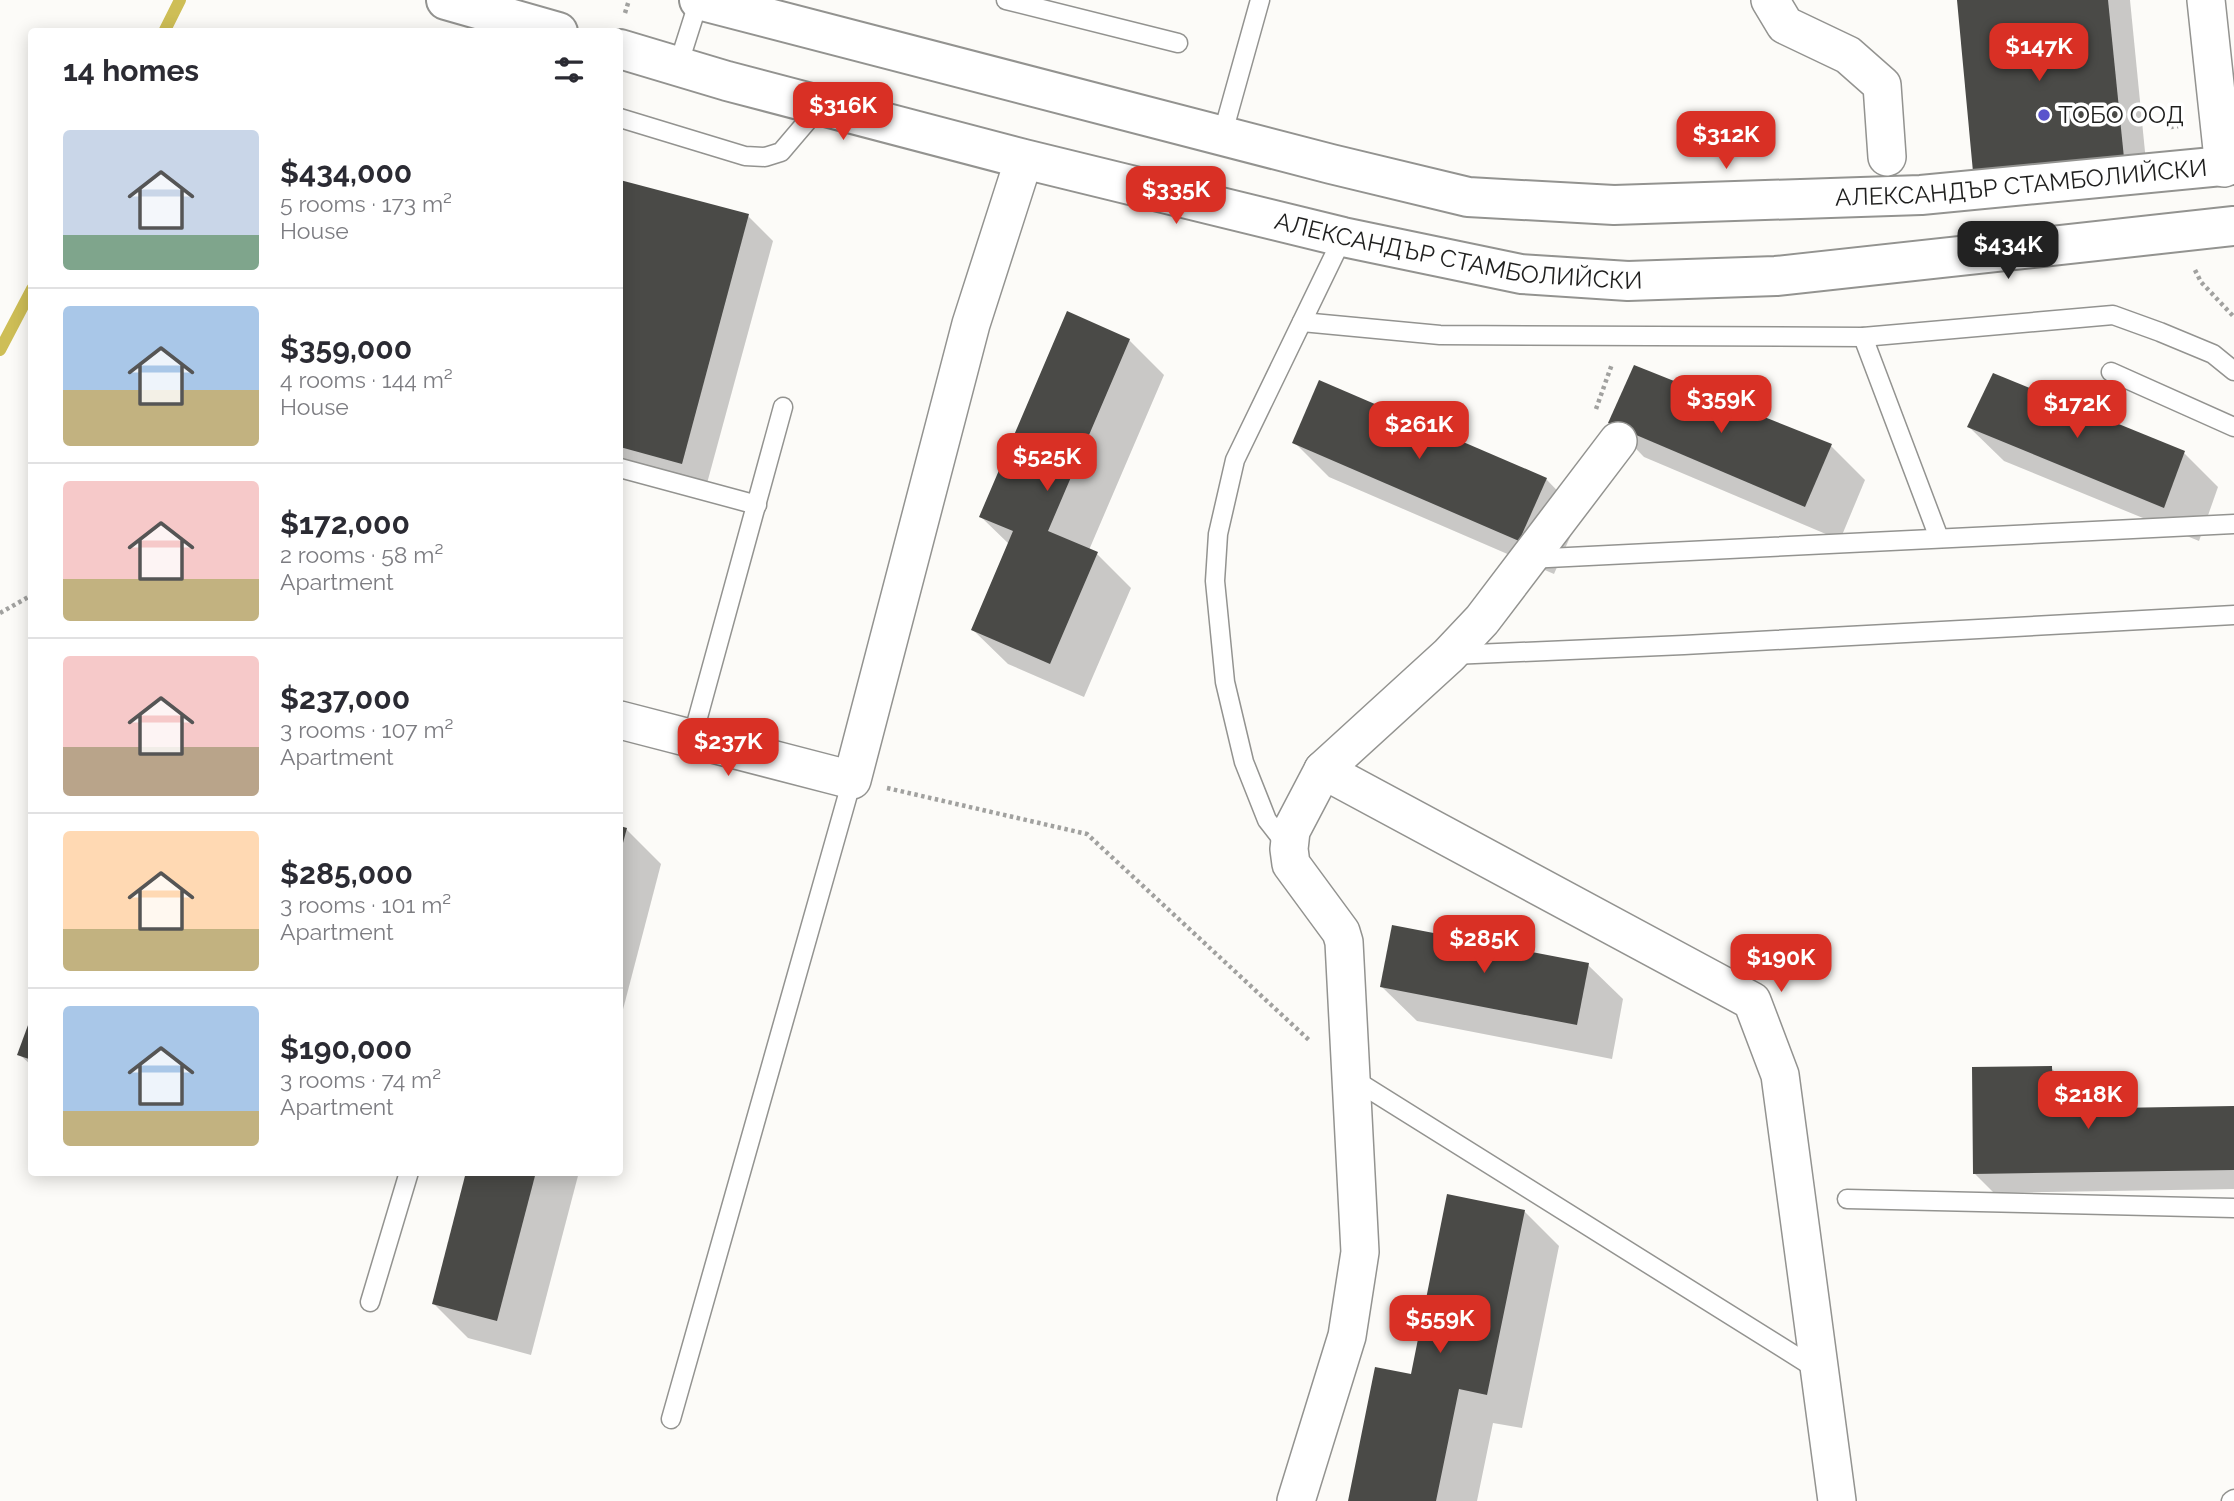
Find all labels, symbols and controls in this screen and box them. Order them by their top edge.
pin: $147K [1990,24,2088,83]
text: $147K [2005,32,2073,59]
icon: filters [550,51,588,89]
text: 14 homes [63,53,199,88]
pin: $316K [794,82,892,142]
text: $316K [809,91,877,118]
place label: ТОБО ООД [2058,100,2184,129]
marker: ТОБО ООД [2036,107,2052,123]
pin: $312K [1677,111,1775,171]
text: $312K [1692,120,1760,147]
street label: АЛЕКСАНДЪР СТАМБОЛИЙСКИ [1835,153,2209,212]
text: $434,000 [280,155,412,190]
icon: home [119,158,203,242]
pin: $335K [1127,166,1225,226]
text: $335K [1142,175,1210,202]
text: 5 rooms · 173 m² [280,190,452,217]
street label: АЛЕКСАНДЪР СТАМБОЛИЙСКИ [1272,206,1643,295]
text: House [280,217,349,244]
pin: $434K [1959,222,2057,281]
text: $434K [1973,230,2043,257]
text: $359,000 [280,331,412,366]
icon: home [119,334,203,418]
text: 4 rooms · 144 m² [280,366,453,393]
pin: $359K [1672,376,1770,435]
pin: $172K [2028,380,2126,440]
text: $359K [1687,384,1755,411]
text: $172K [2043,389,2111,416]
text: House [280,393,349,420]
pin: $261K [1370,402,1468,461]
text: $261K [1385,410,1453,437]
pin: $525K [998,434,1096,493]
text: $525K [1013,442,1081,469]
text: $172,000 [280,506,410,541]
icon: home [119,509,203,593]
text: 2 rooms · 58 m² [280,541,443,568]
text: Apartment [280,568,394,595]
text: $237,000 [280,681,410,716]
icon: home [119,684,203,768]
text: 3 rooms · 107 m² [280,716,454,743]
pin: $237K [679,718,777,778]
text: $237K [694,727,762,754]
text: Apartment [280,743,394,770]
text: $285,000 [280,856,413,891]
icon: home [119,859,203,943]
text: 3 rooms · 101 m² [280,891,451,918]
pin: $285K [1435,916,1533,975]
text: Apartment [280,918,394,945]
text: $285K [1449,924,1519,951]
pin: $190K [1732,934,1830,994]
text: $190K [1747,943,1816,970]
text: $190,000 [280,1031,412,1066]
icon: home [119,1034,203,1118]
text: 3 rooms · 74 m² [280,1066,441,1093]
pin: $218K [2039,1072,2137,1131]
text: $218K [2054,1080,2122,1107]
text: Apartment [280,1093,394,1120]
pin: $559K [1391,1296,1489,1355]
text: $559K [1405,1304,1475,1331]

